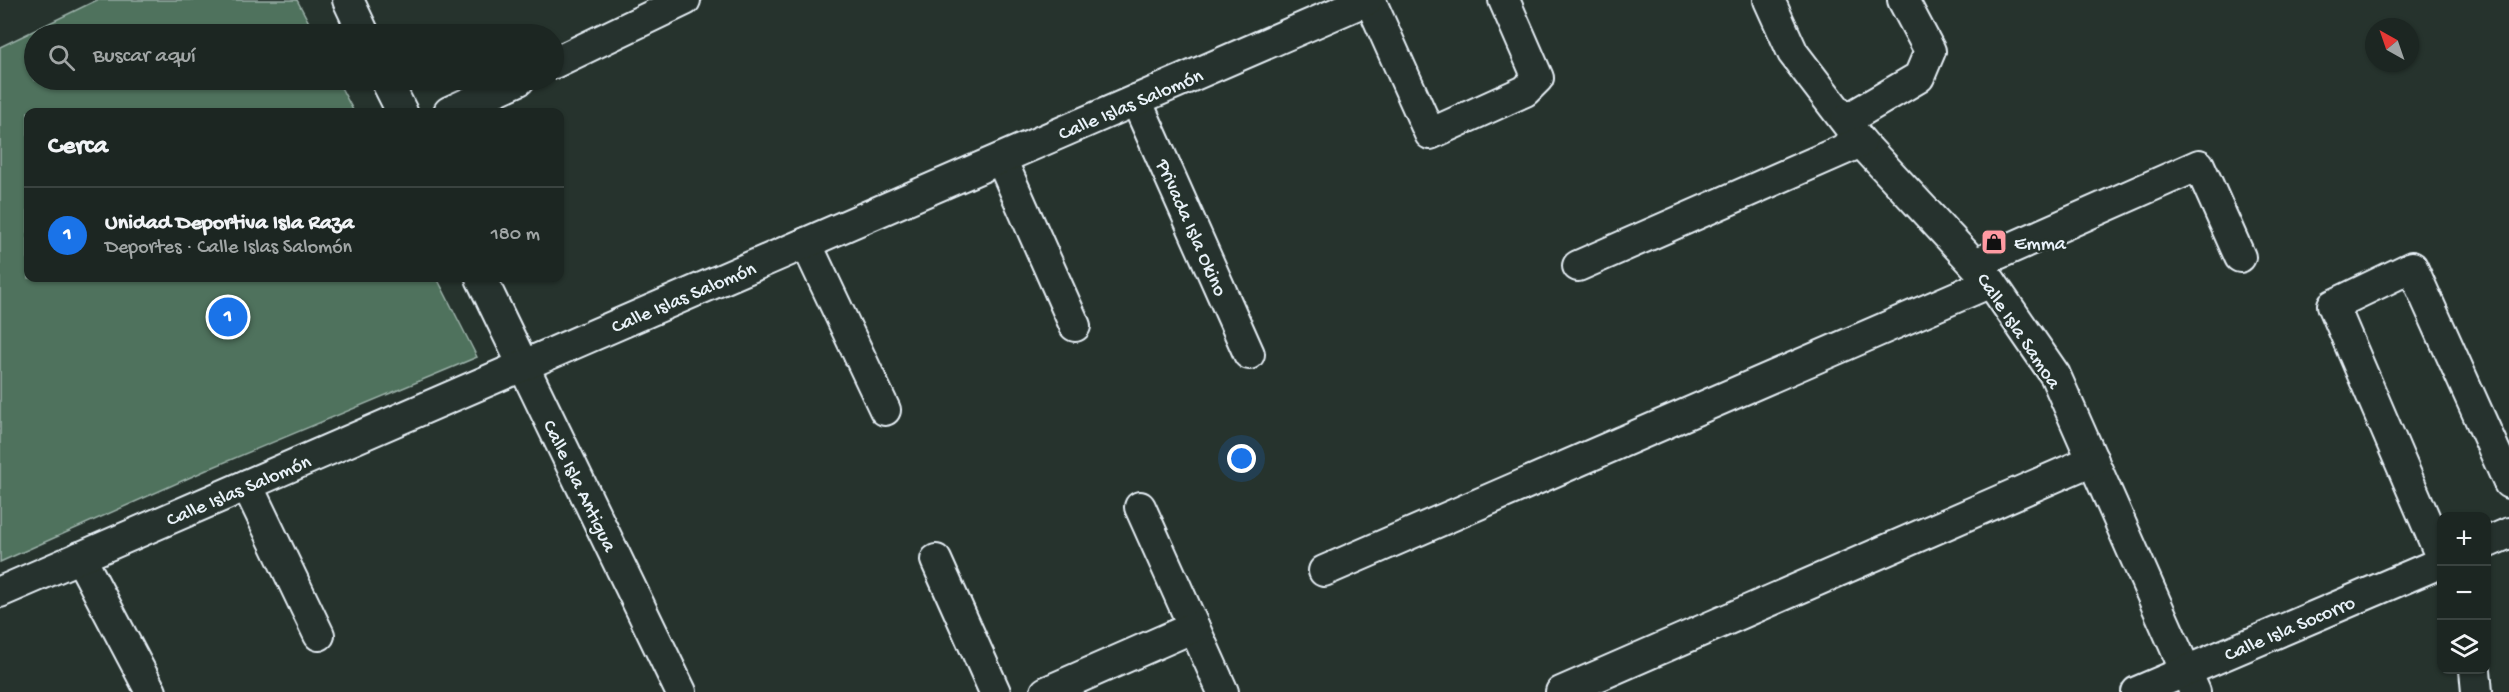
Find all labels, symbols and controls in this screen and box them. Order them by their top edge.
north arrow [2365,18,2419,72]
search box [24,24,564,90]
icon: search [45,41,78,74]
text: Buscar aquí [93,44,196,70]
street label: Calle Islas Salomón [1056,65,1208,147]
text: Cerca [48,132,108,163]
street label: Privada Isla Okino [1149,155,1230,300]
text: Unidad Deportiva Isla Raza [105,211,354,237]
text: 1 [63,224,72,247]
text: 180 m [491,224,540,247]
shop icon: Emma [1979,227,2009,257]
place label: Emma [2014,234,2067,257]
text: Deportes · Calle Islas Salomón [105,237,352,260]
street label: Calle Islas Salomón [609,258,761,340]
street label: Calle Isla Samoa [1970,270,2065,395]
pin: 1 [208,294,248,340]
street label: Calle Isla Antigua [536,417,620,557]
your location [1227,444,1256,473]
street label: Calle Islas Salomón [164,451,316,533]
map controls [2437,512,2491,674]
button: + [2437,512,2491,566]
button: − [2437,566,2491,620]
street label: Calle Isla Socorro [2222,592,2359,668]
button: layers [2437,620,2491,674]

